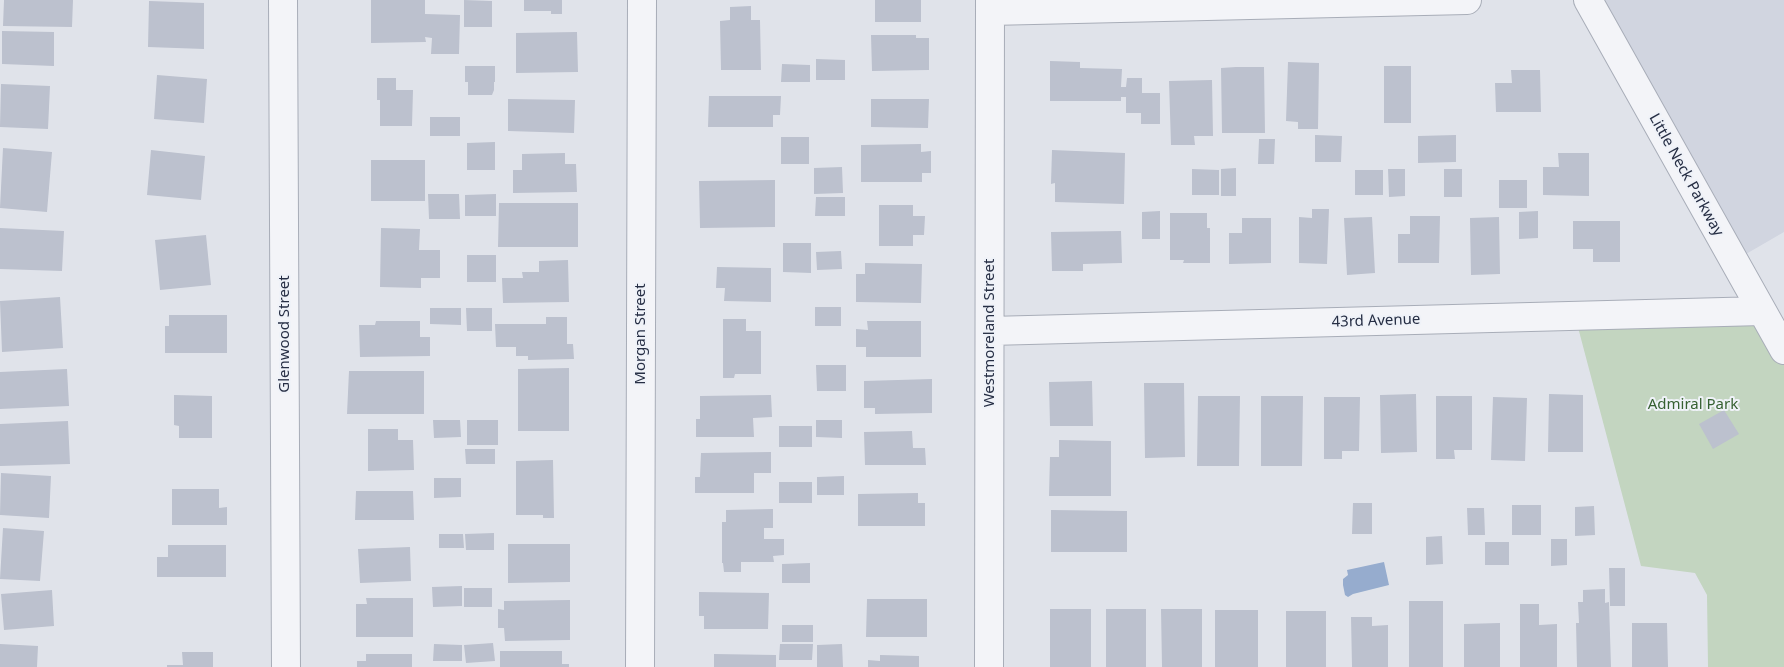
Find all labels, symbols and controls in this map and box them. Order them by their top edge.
street label: Little Neck Parkway [1645,111,1727,239]
street label: Westmoreland Street [981,259,999,407]
street label: Glenwood Street [276,275,294,393]
street label: Morgan Street [632,283,650,385]
street label: 43rd Avenue [1331,310,1421,332]
park label: Admiral Park [1648,396,1738,414]

